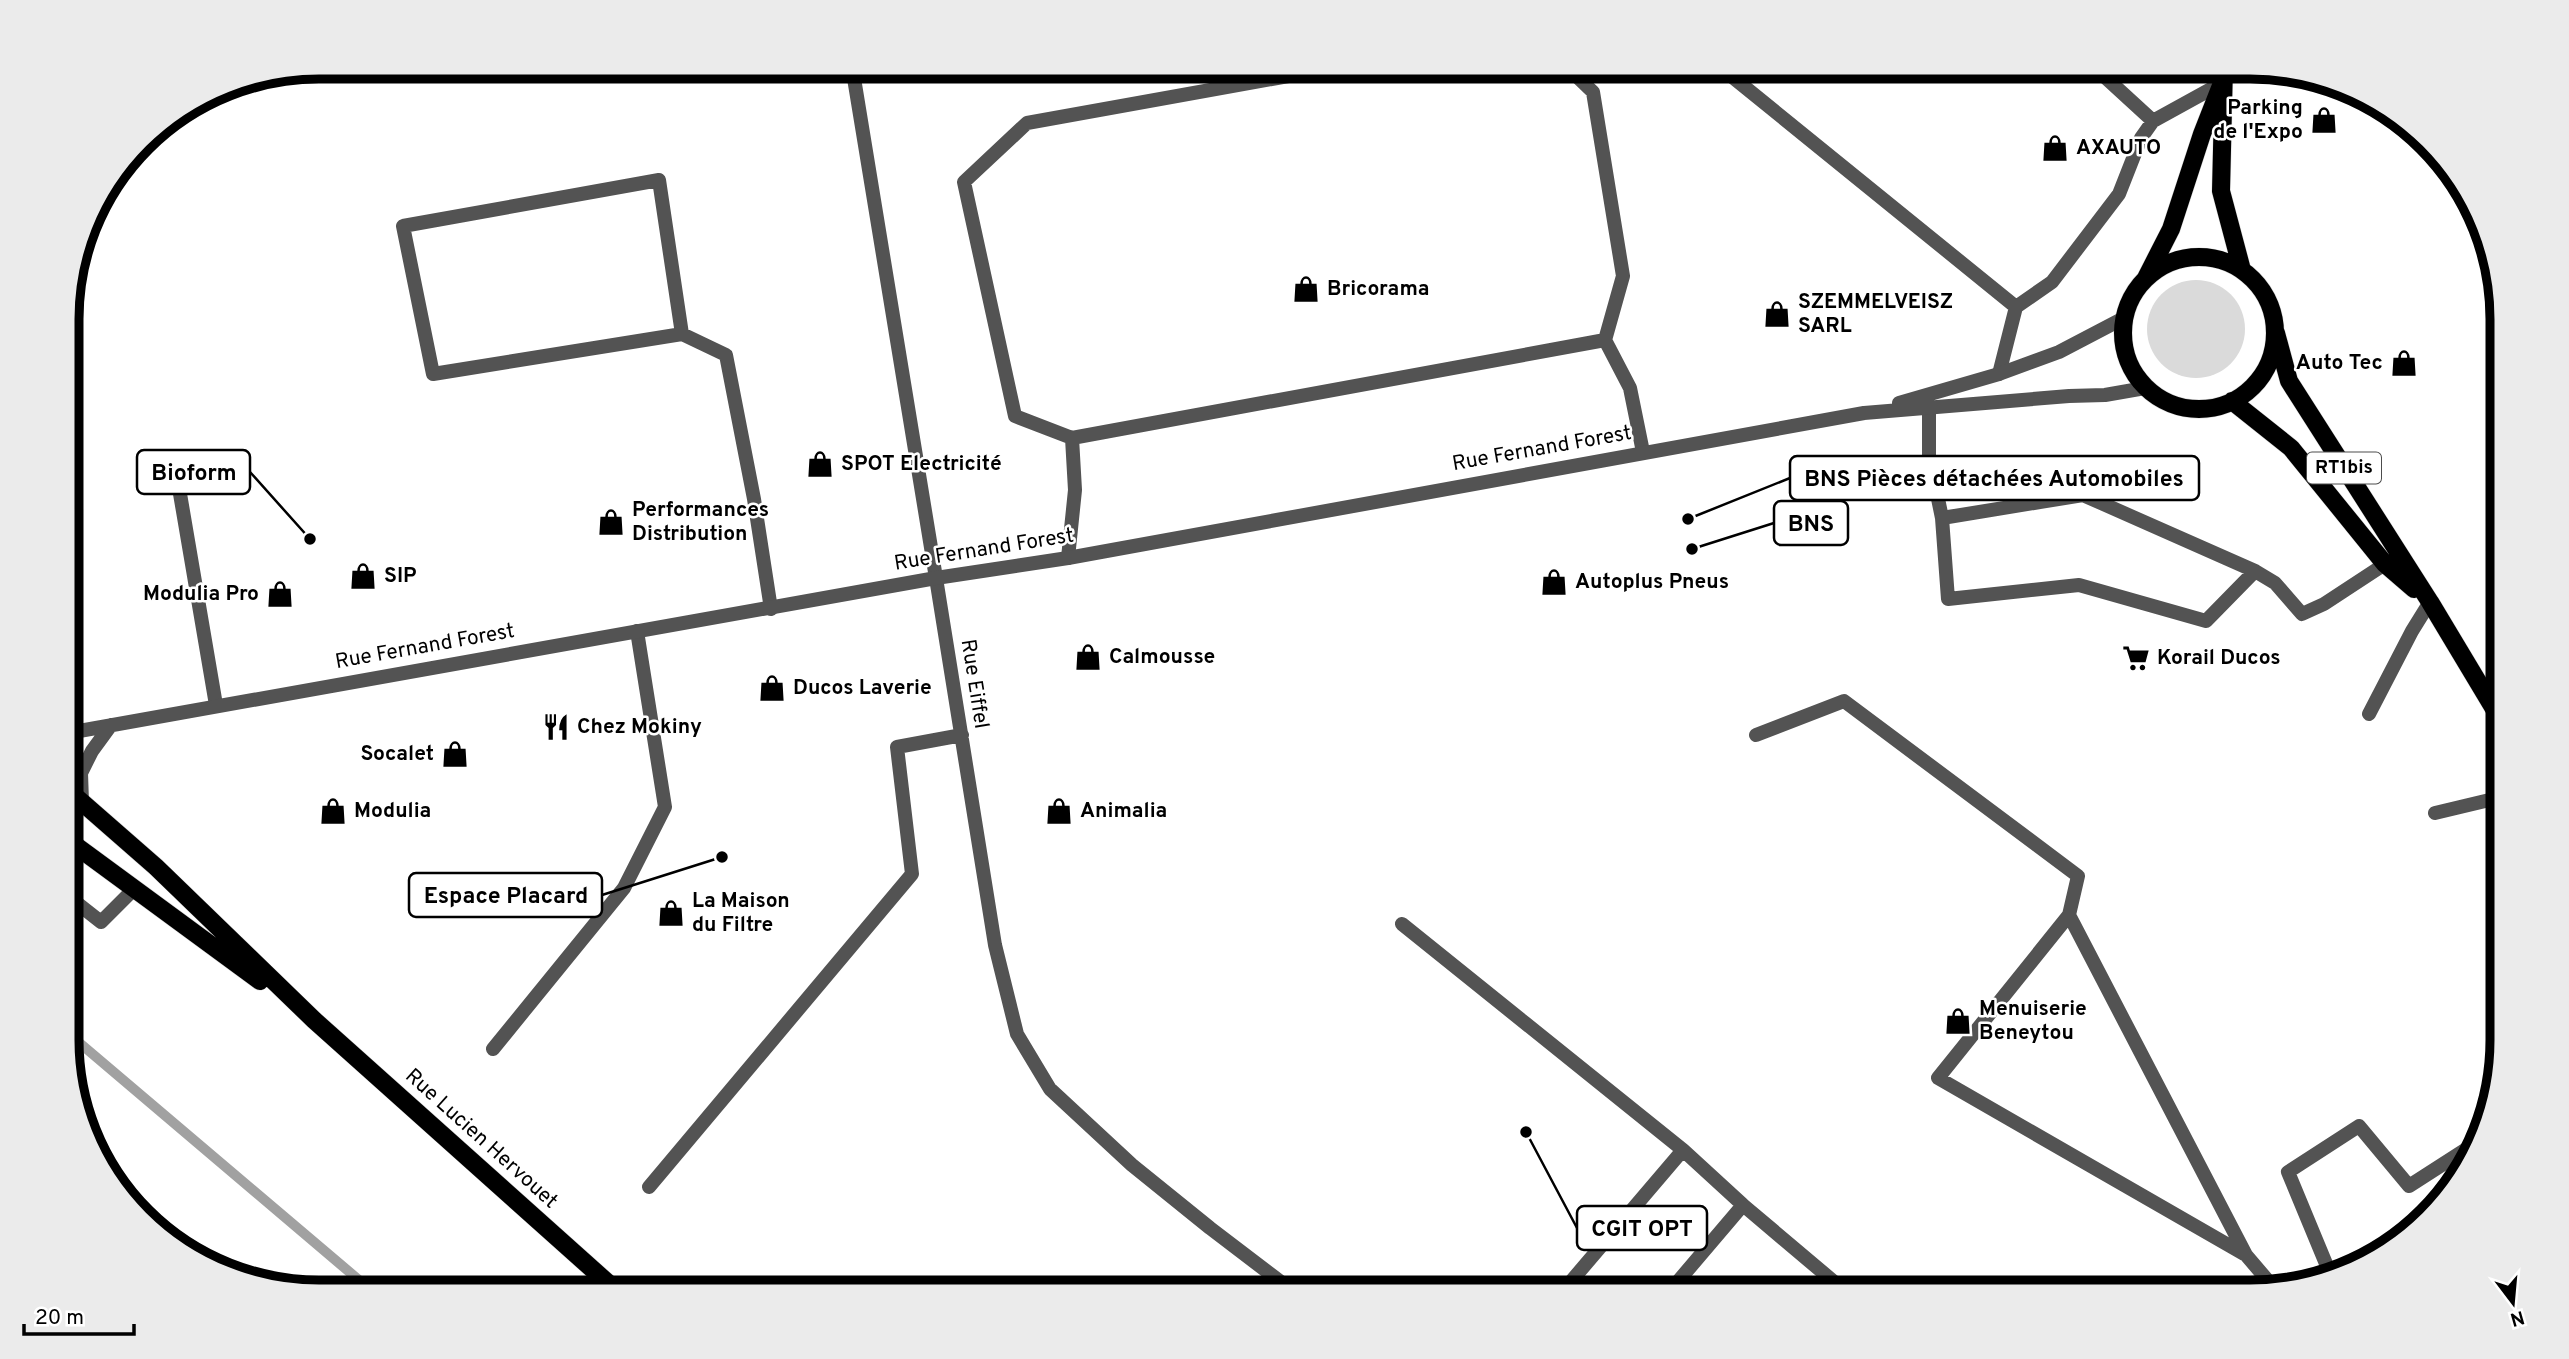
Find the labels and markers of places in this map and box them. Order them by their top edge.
place label: Parking de l'Expo [2213,95,2303,146]
shop icon: Parking de l'Expo [2309,105,2339,135]
shop icon: AXAUTO [2040,133,2070,163]
place label: AXAUTO [2076,135,2161,162]
shop icon: Bricorama [1291,274,1321,304]
place label: Bricorama [1327,276,1430,303]
place label: SZEMMELVEISZ SARL [1798,289,1953,340]
shop icon: SZEMMELVEISZ SARL [1762,299,1792,329]
shop icon: Auto Tec [2389,348,2419,378]
place label: Auto Tec [2296,350,2383,377]
shop icon: SPOT Electricité [805,449,835,479]
callout: Bioform [137,450,250,494]
place label: SPOT Electricité [841,451,1002,478]
callout: BNS Pièces détachées Automobiles [1790,456,2199,500]
place label: Performances Distribution [632,497,769,548]
callout: BNS [1774,501,1848,545]
shop icon: Performances Distribution [596,507,626,537]
shop icon: SIP [348,561,378,591]
place label: SIP [384,563,416,590]
shop icon: Autoplus Pneus [1539,567,1569,597]
place label: Autoplus Pneus [1575,569,1729,596]
shop icon: Modulia Pro [265,579,295,609]
place label: Modulia Pro [143,581,259,608]
shop icon: Calmousse [1073,642,1103,672]
supermarket icon: Korail Ducos [2121,643,2151,673]
place label: Calmousse [1109,644,1215,671]
place label: Korail Ducos [2157,645,2281,672]
shop icon: Ducos Laverie [757,673,787,703]
place label: Ducos Laverie [793,675,932,702]
restaurant icon: Chez Mokiny [541,712,571,742]
place label: Chez Mokiny [577,714,702,741]
shop icon: Socalet [440,739,470,769]
place label: Socalet [361,741,434,768]
shop icon: Modulia [318,796,348,826]
shop icon: Animalia [1044,796,1074,826]
place label: Modulia [354,798,431,825]
place label: Animalia [1080,798,1167,825]
callout: Espace Placard [409,873,602,917]
place label: La Maison du Filtre [692,888,790,939]
shop icon: La Maison du Filtre [656,898,686,928]
place label: Menuiserie Beneytou [1979,996,2087,1047]
shop icon: Menuiserie Beneytou [1943,1006,1973,1036]
callout: CGIT OPT [1577,1206,1707,1250]

